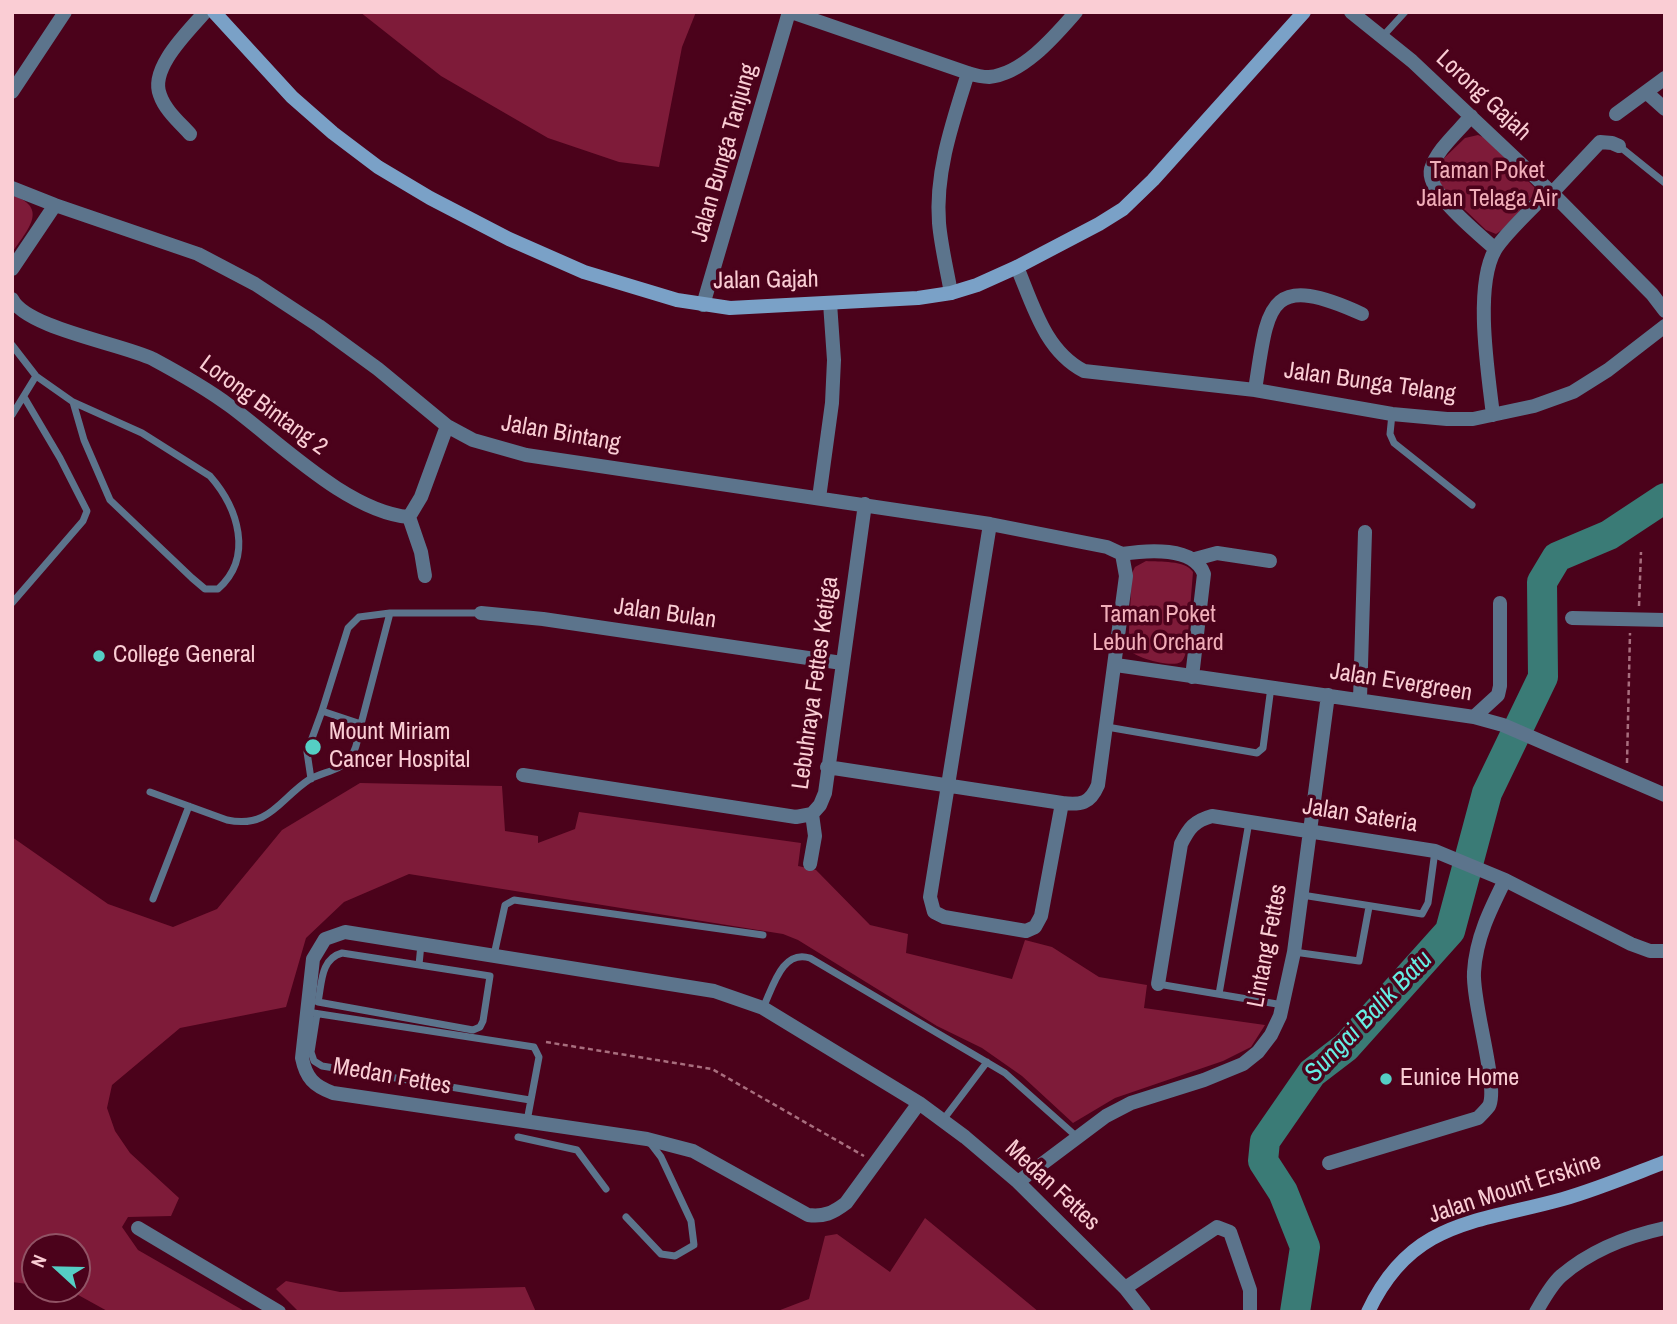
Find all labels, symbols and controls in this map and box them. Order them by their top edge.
street label: Lorong Gajah [1430,45,1536,147]
street label: Jalan Bunga Tanjung [686,60,764,246]
park label: Taman Poket Jalan Telaga Air [1416,158,1558,214]
street label: Jalan Gajah [713,266,819,296]
street label: Lorong Bintang 2 [193,350,333,462]
street label: Jalan Bunga Telang [1282,357,1458,409]
street label: Jalan Bintang [499,409,623,459]
street label: Lebuhraya Fettes Ketiga [787,575,845,791]
street label: Jalan Bulan [612,593,718,635]
park label: Taman Poket Lebuh Orchard [1092,602,1224,658]
place label: College General [113,642,255,670]
marker: College General [91,648,107,664]
street label: Jalan Evergreen [1328,658,1474,708]
place label: Mount Miriam Cancer Hospital [329,719,470,775]
marker: Mount Miriam Cancer Hospital [303,737,323,757]
street label: Jalan Sateria [1300,793,1420,839]
street label: Lintang Fettes [1242,882,1294,1010]
water label: Sungai Balik Batu [1298,945,1440,1089]
street label: Medan Fettes [331,1052,453,1102]
place label: Eunice Home [1400,1065,1519,1093]
marker: Eunice Home [1378,1071,1394,1087]
street label: Medan Fettes [999,1135,1105,1237]
street label: Jalan Mount Erskine [1425,1148,1605,1230]
north arrow [21,1233,91,1303]
text: N [24,1251,53,1271]

